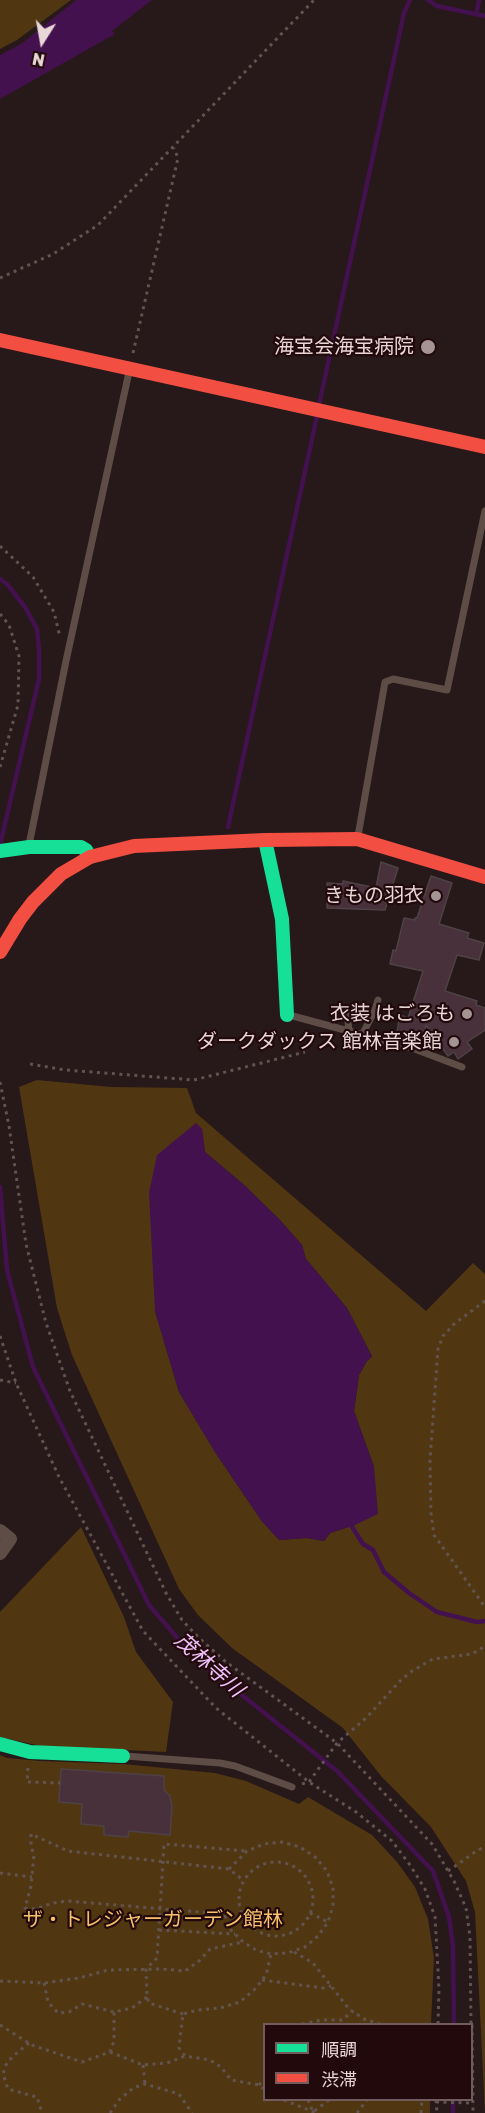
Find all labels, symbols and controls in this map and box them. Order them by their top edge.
north arrow [12,12,72,72]
text: N [31,49,46,71]
place label: 海宝会海宝病院 [274,335,414,359]
marker: 海宝会海宝病院 [419,338,437,356]
place label: きもの羽衣 [324,884,424,908]
marker: きもの羽衣 [429,889,443,903]
place label: 衣装 はごろも [330,1002,455,1026]
marker: 衣装 はごろも [460,1007,474,1021]
place label: ダークダックス 館林音楽館 [197,1030,442,1054]
marker: ダークダックス 館林音楽館 [447,1035,461,1049]
water label: 茂林寺川 [169,1628,249,1702]
park label: ザ・トレジャーガーデン館林 [23,1908,283,1932]
legend [263,2023,473,2101]
text: 順調 [321,2038,357,2060]
text: 渋滞 [321,2068,357,2090]

